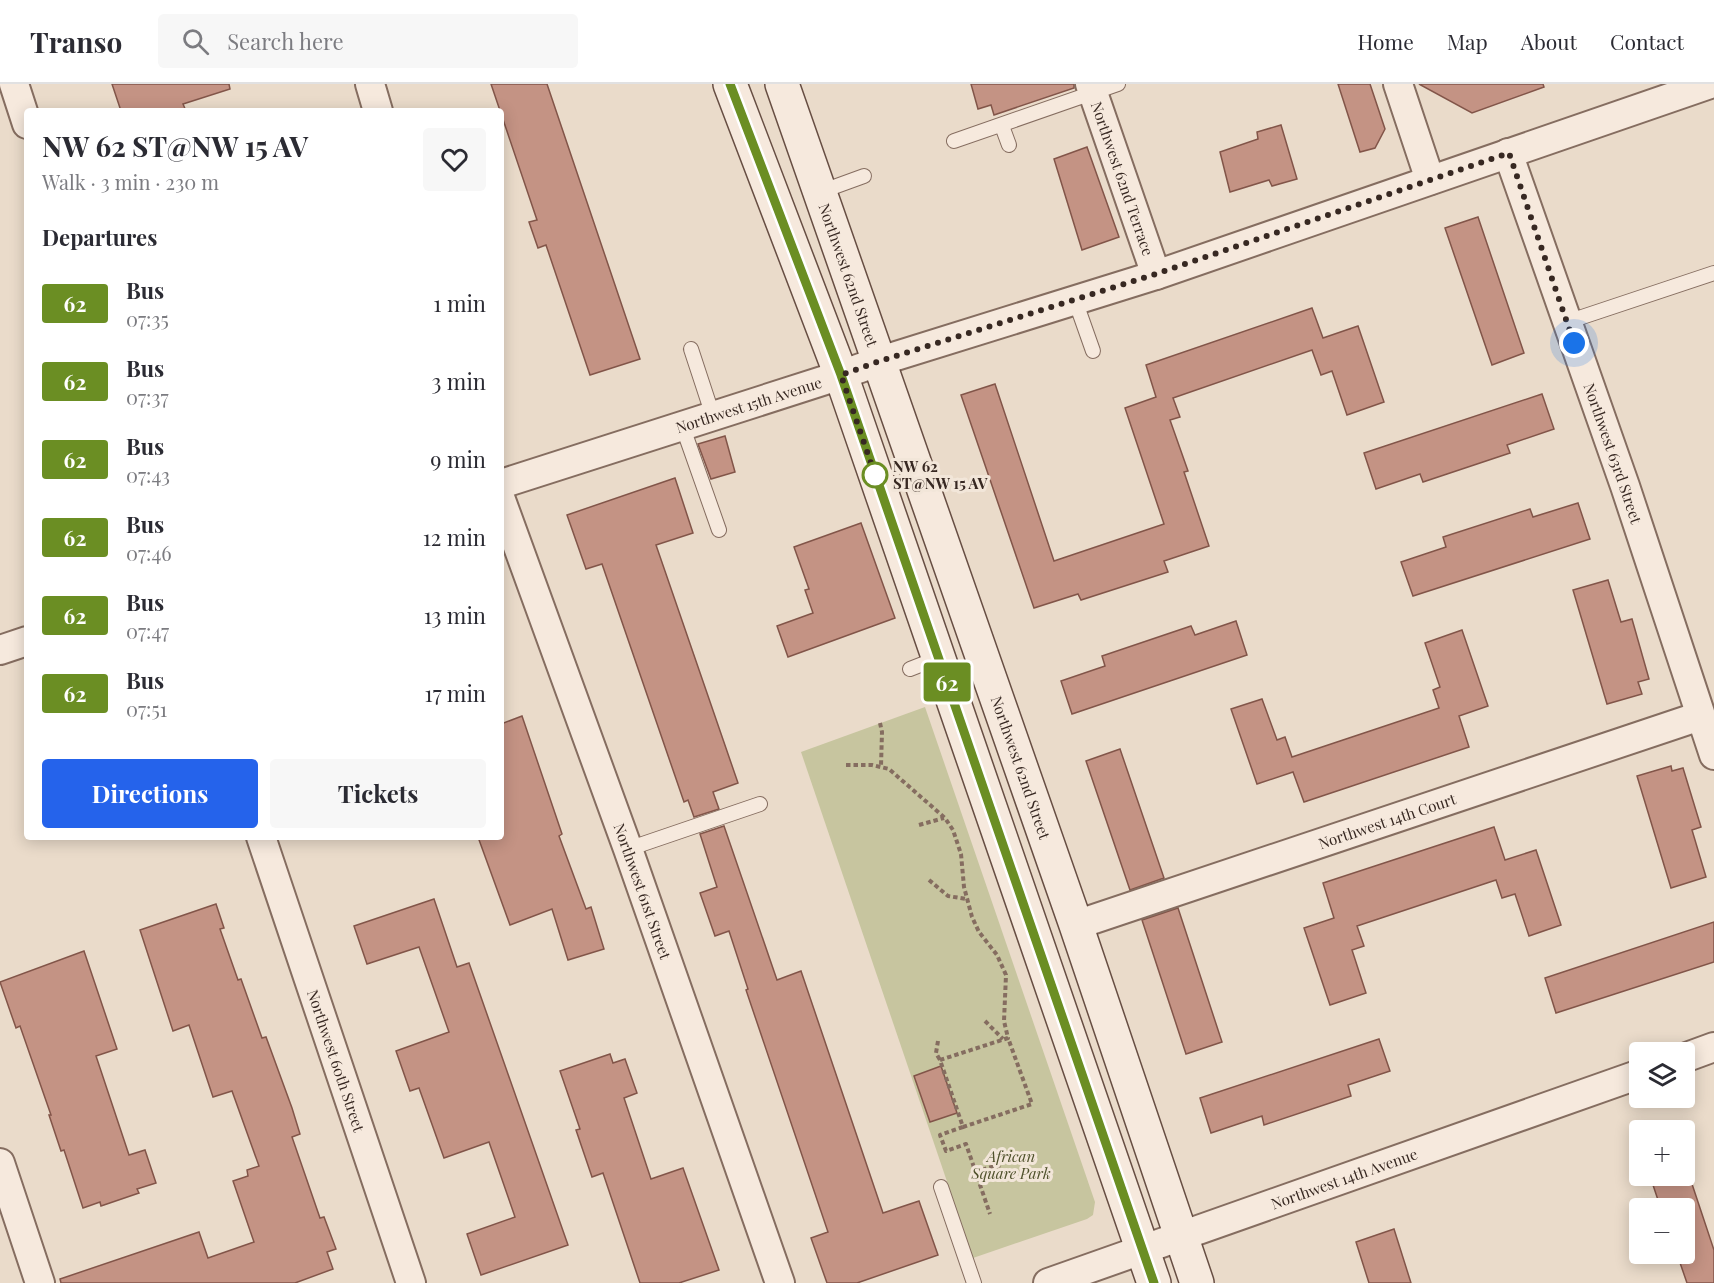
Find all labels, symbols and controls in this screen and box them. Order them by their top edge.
search box [158,14,578,68]
text: Transo [30,23,122,60]
icon: search [179,25,212,58]
text: Search here [227,26,344,56]
text: Home [1358,27,1414,55]
text: Map [1447,27,1488,55]
text: About [1521,27,1577,55]
text: Contact [1610,27,1684,55]
street label: Northwest 62nd Terrace [1087,99,1159,258]
text: NW 62 ST@NW 15 AV [42,127,308,164]
button: heart [423,128,486,191]
text: Walk · 3 min · 230 m [42,168,219,195]
street label: Northwest 62nd Street [814,200,883,350]
text: Departures [42,222,157,252]
text: Bus [126,275,164,305]
text: 1 min [433,288,486,318]
text: 62 [64,289,86,317]
text: 07:35 [126,305,169,332]
your location [1559,328,1589,358]
text: Bus [126,353,164,383]
text: 3 min [431,366,486,396]
text: 62 [64,367,86,395]
street label: Northwest 15th Avenue [673,372,824,437]
street label: Northwest 63rd Street [1580,380,1647,527]
text: 07:37 [126,383,169,410]
text: Bus [126,431,164,461]
text: 9 min [430,444,486,474]
text: 62 [64,445,86,473]
place label: NW 62 ST@NW 15 AV [893,456,988,493]
text: 07:43 [126,461,170,488]
marker: NW 62 ST@NW 15 AV [862,462,888,488]
text: Bus [126,509,164,539]
text: 12 min [423,522,486,552]
text: 62 [64,523,86,551]
text: 07:46 [126,539,172,566]
text: Bus [126,587,164,617]
text: 13 min [424,600,486,630]
text: 62 [64,601,86,629]
text: 07:47 [126,617,169,644]
line badge: 62 [920,662,974,702]
text: Bus [126,665,164,695]
text: 62 [936,668,958,696]
text: 17 min [425,678,486,708]
text: 62 [64,679,86,707]
street label: Northwest 62nd Street [987,693,1055,842]
text: 07:51 [126,695,167,722]
button: Directions [42,759,258,828]
button: Tickets [270,759,486,828]
street label: Northwest 14th Court [1316,788,1459,853]
street label: Northwest 61st Street [609,820,676,963]
street label: Northwest 60th Street [303,987,370,1135]
map controls [1629,1042,1695,1264]
button: layers [1629,1042,1695,1108]
button: + [1629,1120,1695,1186]
street label: Northwest 14th Avenue [1268,1143,1420,1213]
park label: African Square Park [970,1146,1051,1183]
button: − [1629,1198,1695,1264]

